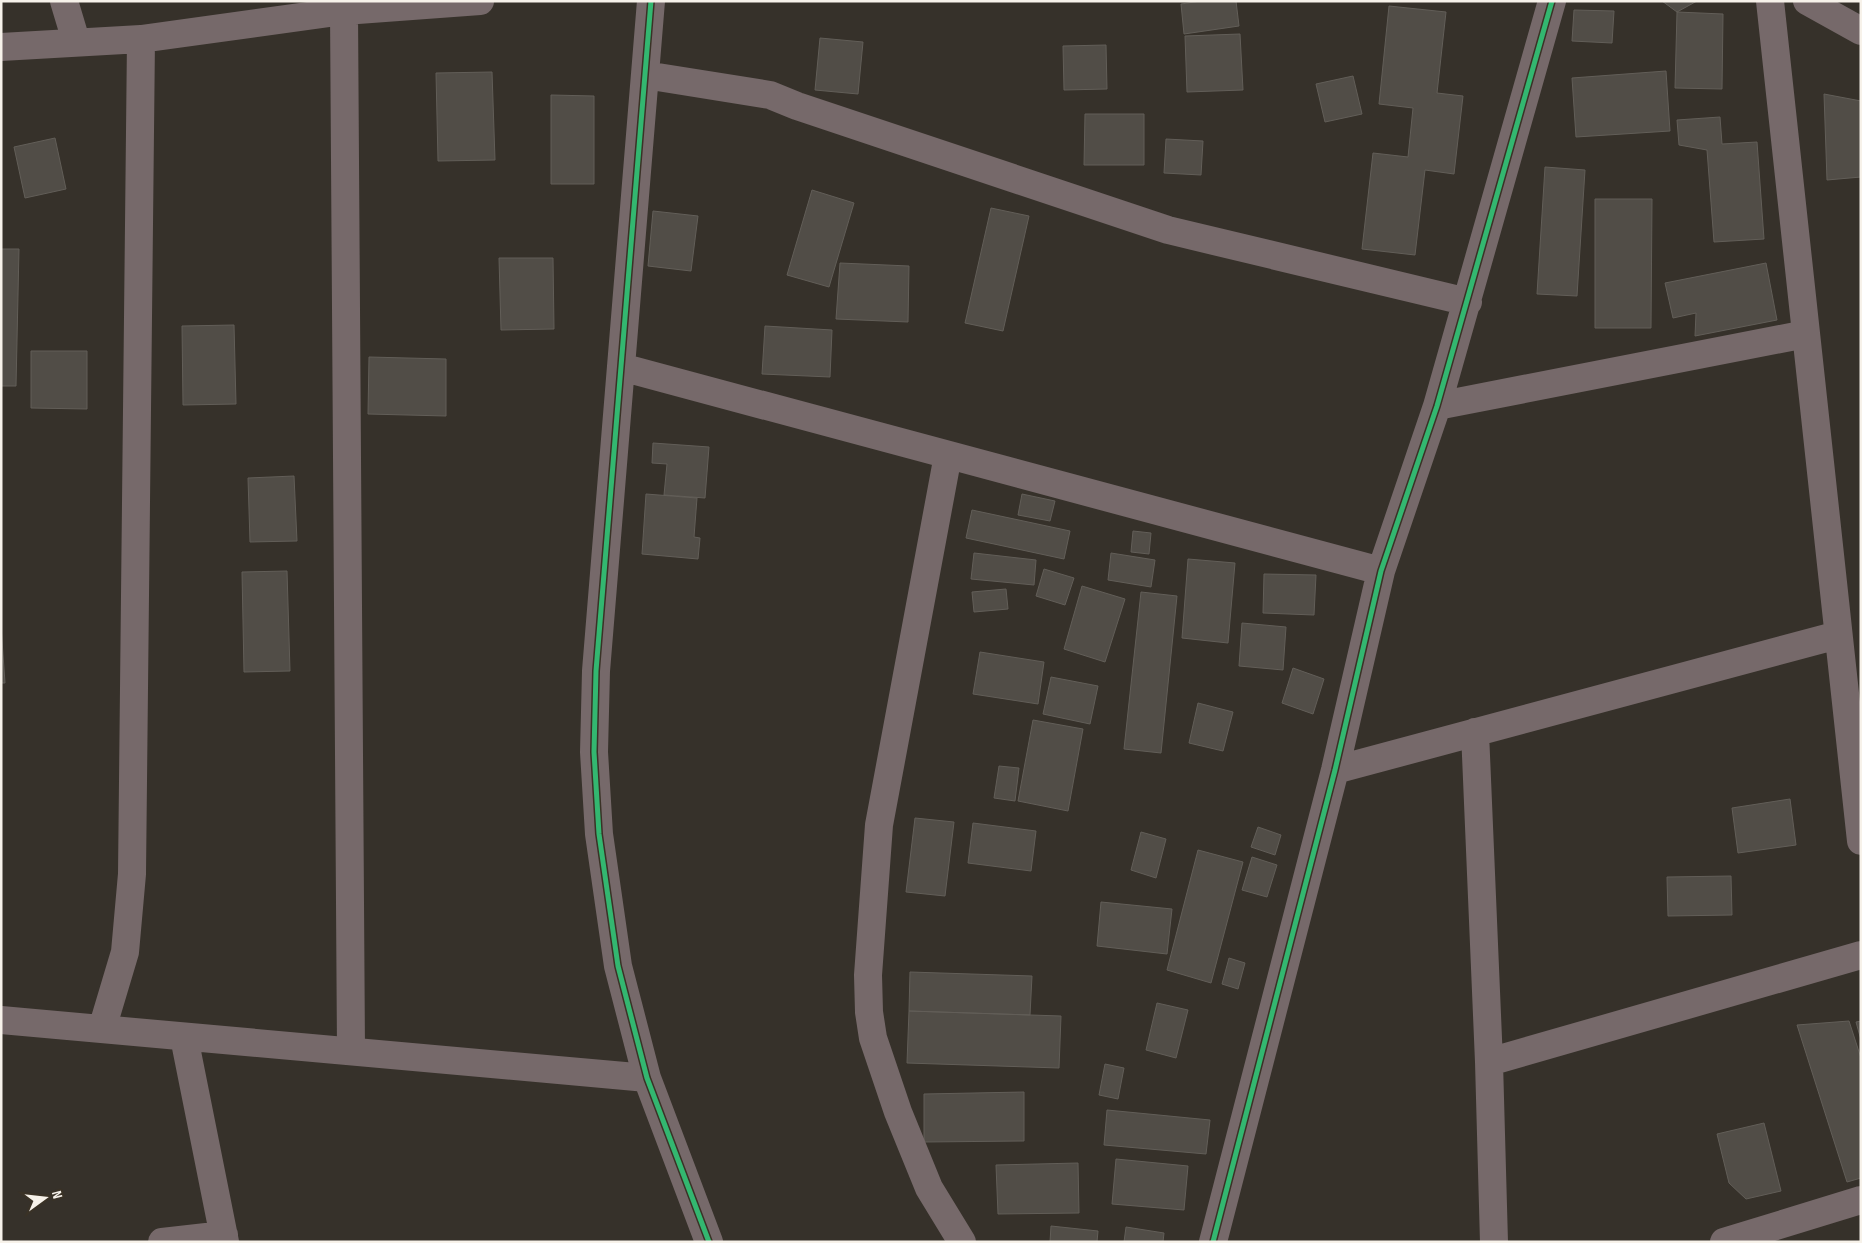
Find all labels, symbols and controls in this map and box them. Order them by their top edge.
north arrow [20,1173,70,1223]
text: N [48,1189,66,1201]

